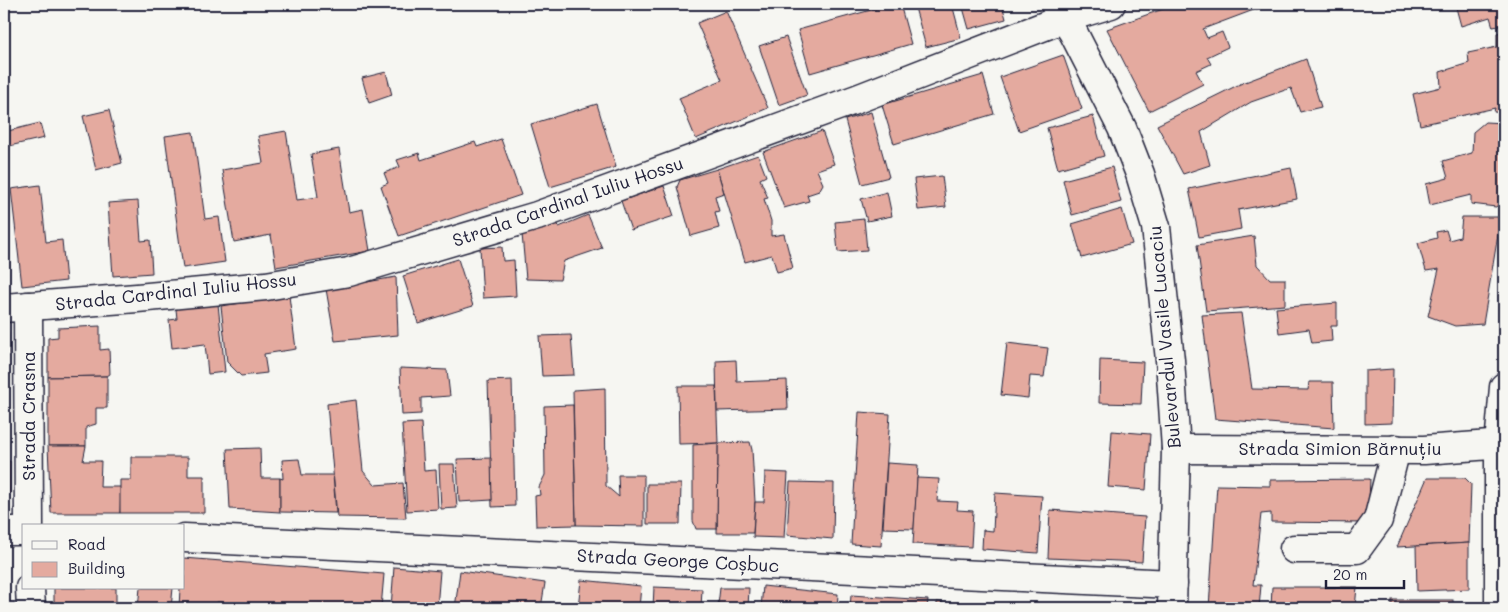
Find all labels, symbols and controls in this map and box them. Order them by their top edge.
street label: Strada Cardinal Iuliu Hossu [449,150,686,252]
street label: Bulevardul Vasile Lucaciu [1142,225,1186,449]
street label: Strada Cardinal Iuliu Hossu [54,266,298,316]
street label: Strada Crasna [16,351,40,481]
street label: Strada Simion Bărnuțiu [1238,436,1442,460]
legend [22,524,185,590]
text: Road [68,534,105,554]
street label: Strada George Coșbuc [576,543,780,577]
scale bar [1326,557,1403,589]
text: Building [68,558,125,578]
text: 20 m [1333,564,1367,584]

